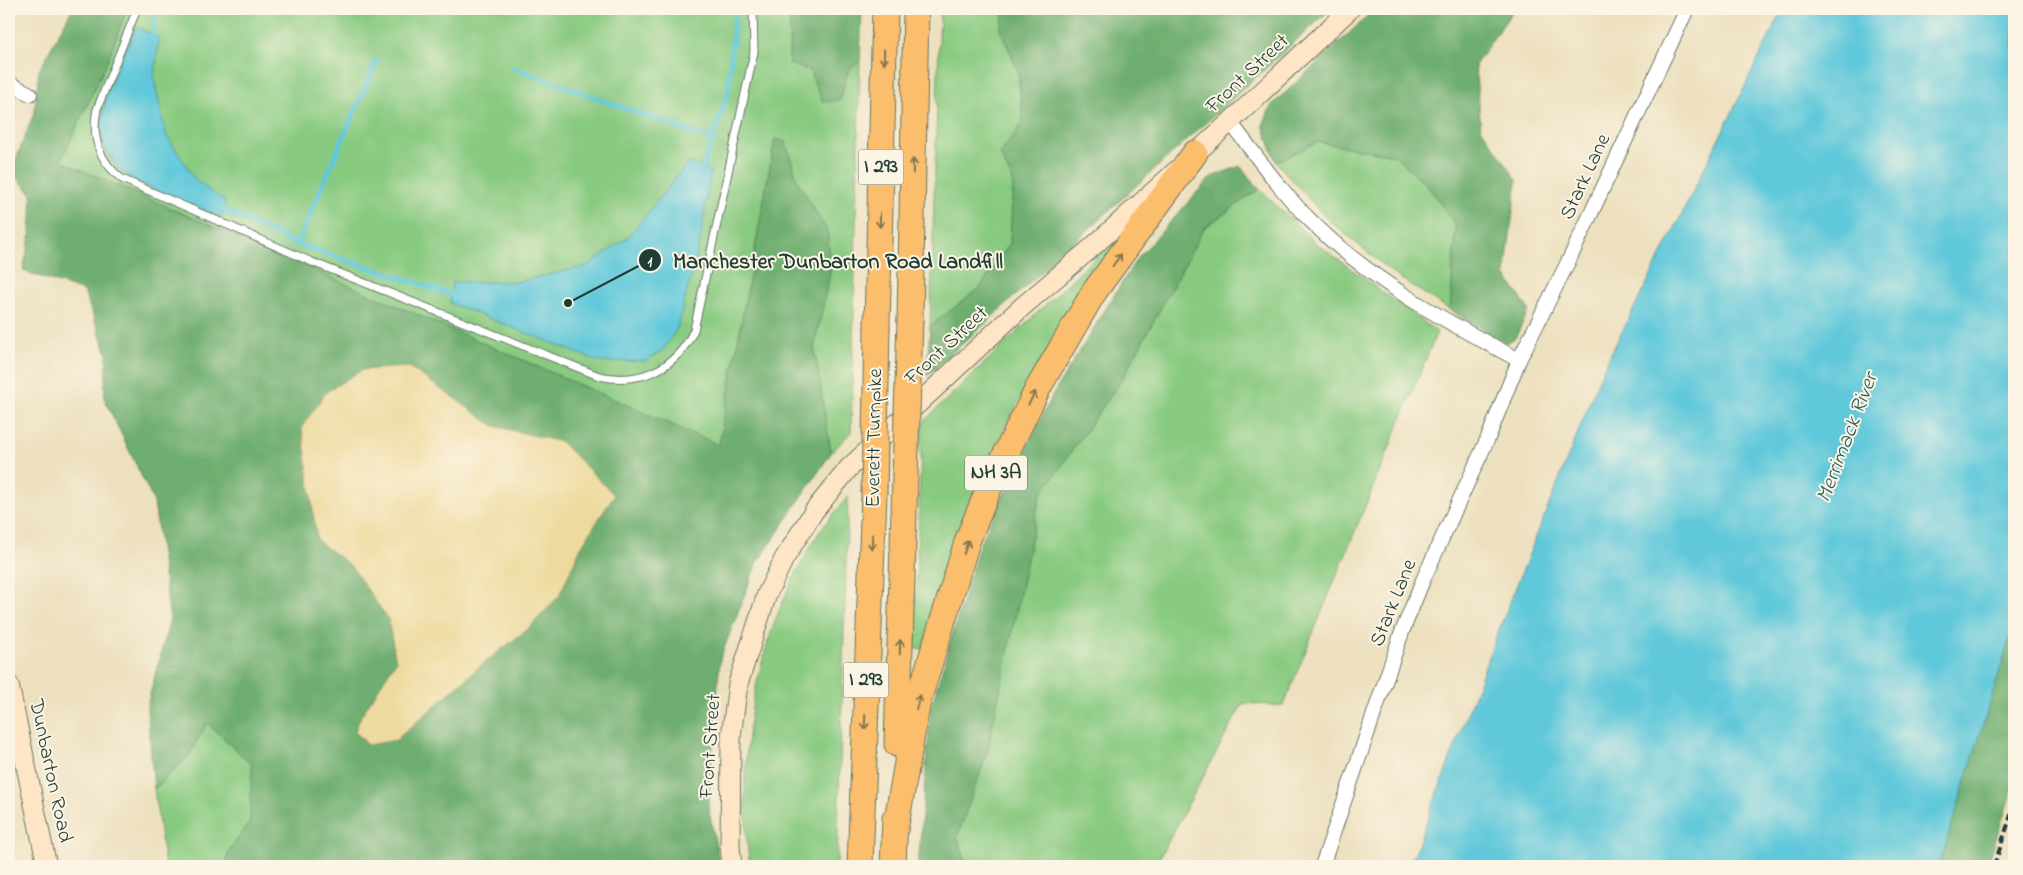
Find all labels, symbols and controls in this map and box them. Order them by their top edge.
street label: Front Street [1199,27,1297,121]
one-way arrow [879,49,889,65]
street label: Stark Lane [1553,129,1619,225]
road number: I 293 [858,150,904,184]
one-way arrow [908,159,918,175]
one-way arrow [875,212,885,228]
callout: Manchester Dunbarton Road Landfill [638,242,1013,279]
text: Manchester Dunbarton Road Landfill [673,247,1003,279]
text: 1 [648,251,653,273]
one-way arrow [1112,253,1122,267]
street label: Front Street [898,299,996,393]
water label: Merrimack River [1809,366,1889,508]
street label: Everett Turnpike [859,367,891,508]
one-way arrow [1027,391,1037,406]
road number: NH 3A [965,456,1027,490]
one-way arrow [867,534,877,550]
one-way arrow [962,539,971,555]
street label: Stark Lane [1363,554,1425,651]
one-way arrow [895,639,905,656]
road number: I 293 [844,662,888,698]
street label: Front Street [692,693,730,800]
one-way arrow [914,694,923,710]
street label: Dunbarton Road [20,696,80,846]
one-way arrow [860,714,869,730]

